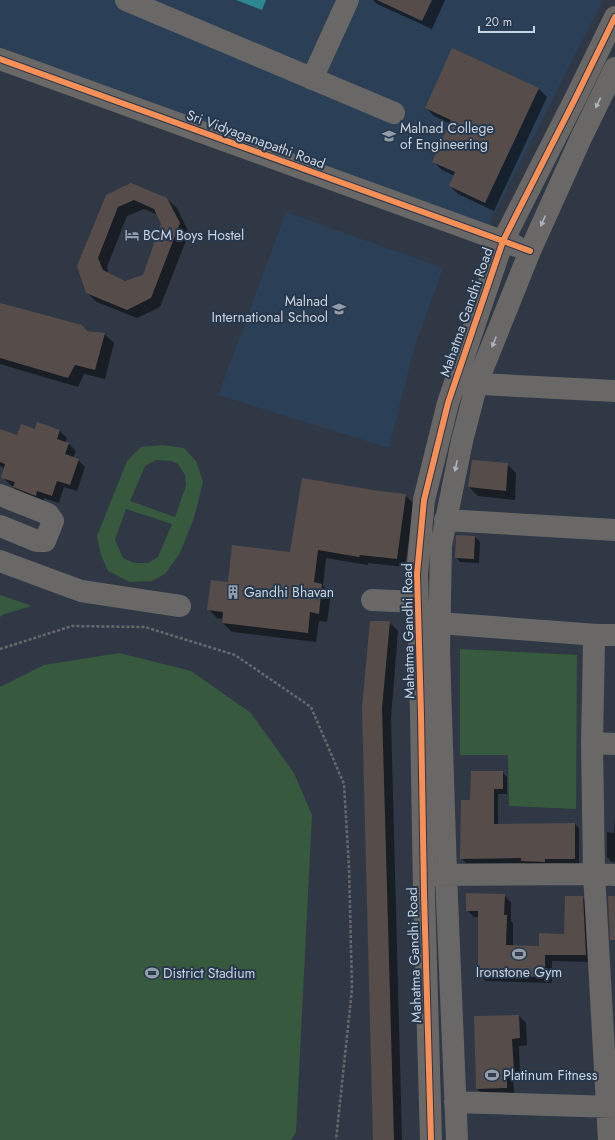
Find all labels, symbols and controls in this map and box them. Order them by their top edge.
scale bar [479,8,534,34]
text: 20 m [485,13,512,31]
one-way arrow [595,98,601,109]
street label: Sri Vidyaganapathi Road [184,105,328,173]
place label: Malnad College of Engineering [400,118,494,154]
school or university icon: Malnad College of Engineering [381,128,397,144]
one-way arrow [540,216,546,227]
place label: BCM Boys Hostel [143,225,244,245]
hotel icon: BCM Boys Hostel [124,227,140,243]
street label: Mahatma Gandhi Road [434,245,498,379]
place label: Malnad International School [211,291,328,327]
school or university icon: Malnad International School [331,301,347,317]
one-way arrow [490,336,496,348]
one-way arrow [453,460,459,472]
street label: Mahatma Gandhi Road [397,563,419,699]
place label: Gandhi Bhavan [244,582,334,602]
building icon: Gandhi Bhavan [225,584,241,600]
street label: Mahatma Gandhi Road [402,887,426,1023]
sports icon: Ironstone Gym [511,946,527,962]
place label: Ironstone Gym [476,962,562,982]
place label: District Stadium [163,963,256,983]
sports icon: District Stadium [144,965,160,981]
place label: Platinum Fitness [503,1065,598,1085]
sports icon: Platinum Fitness [484,1067,500,1083]

